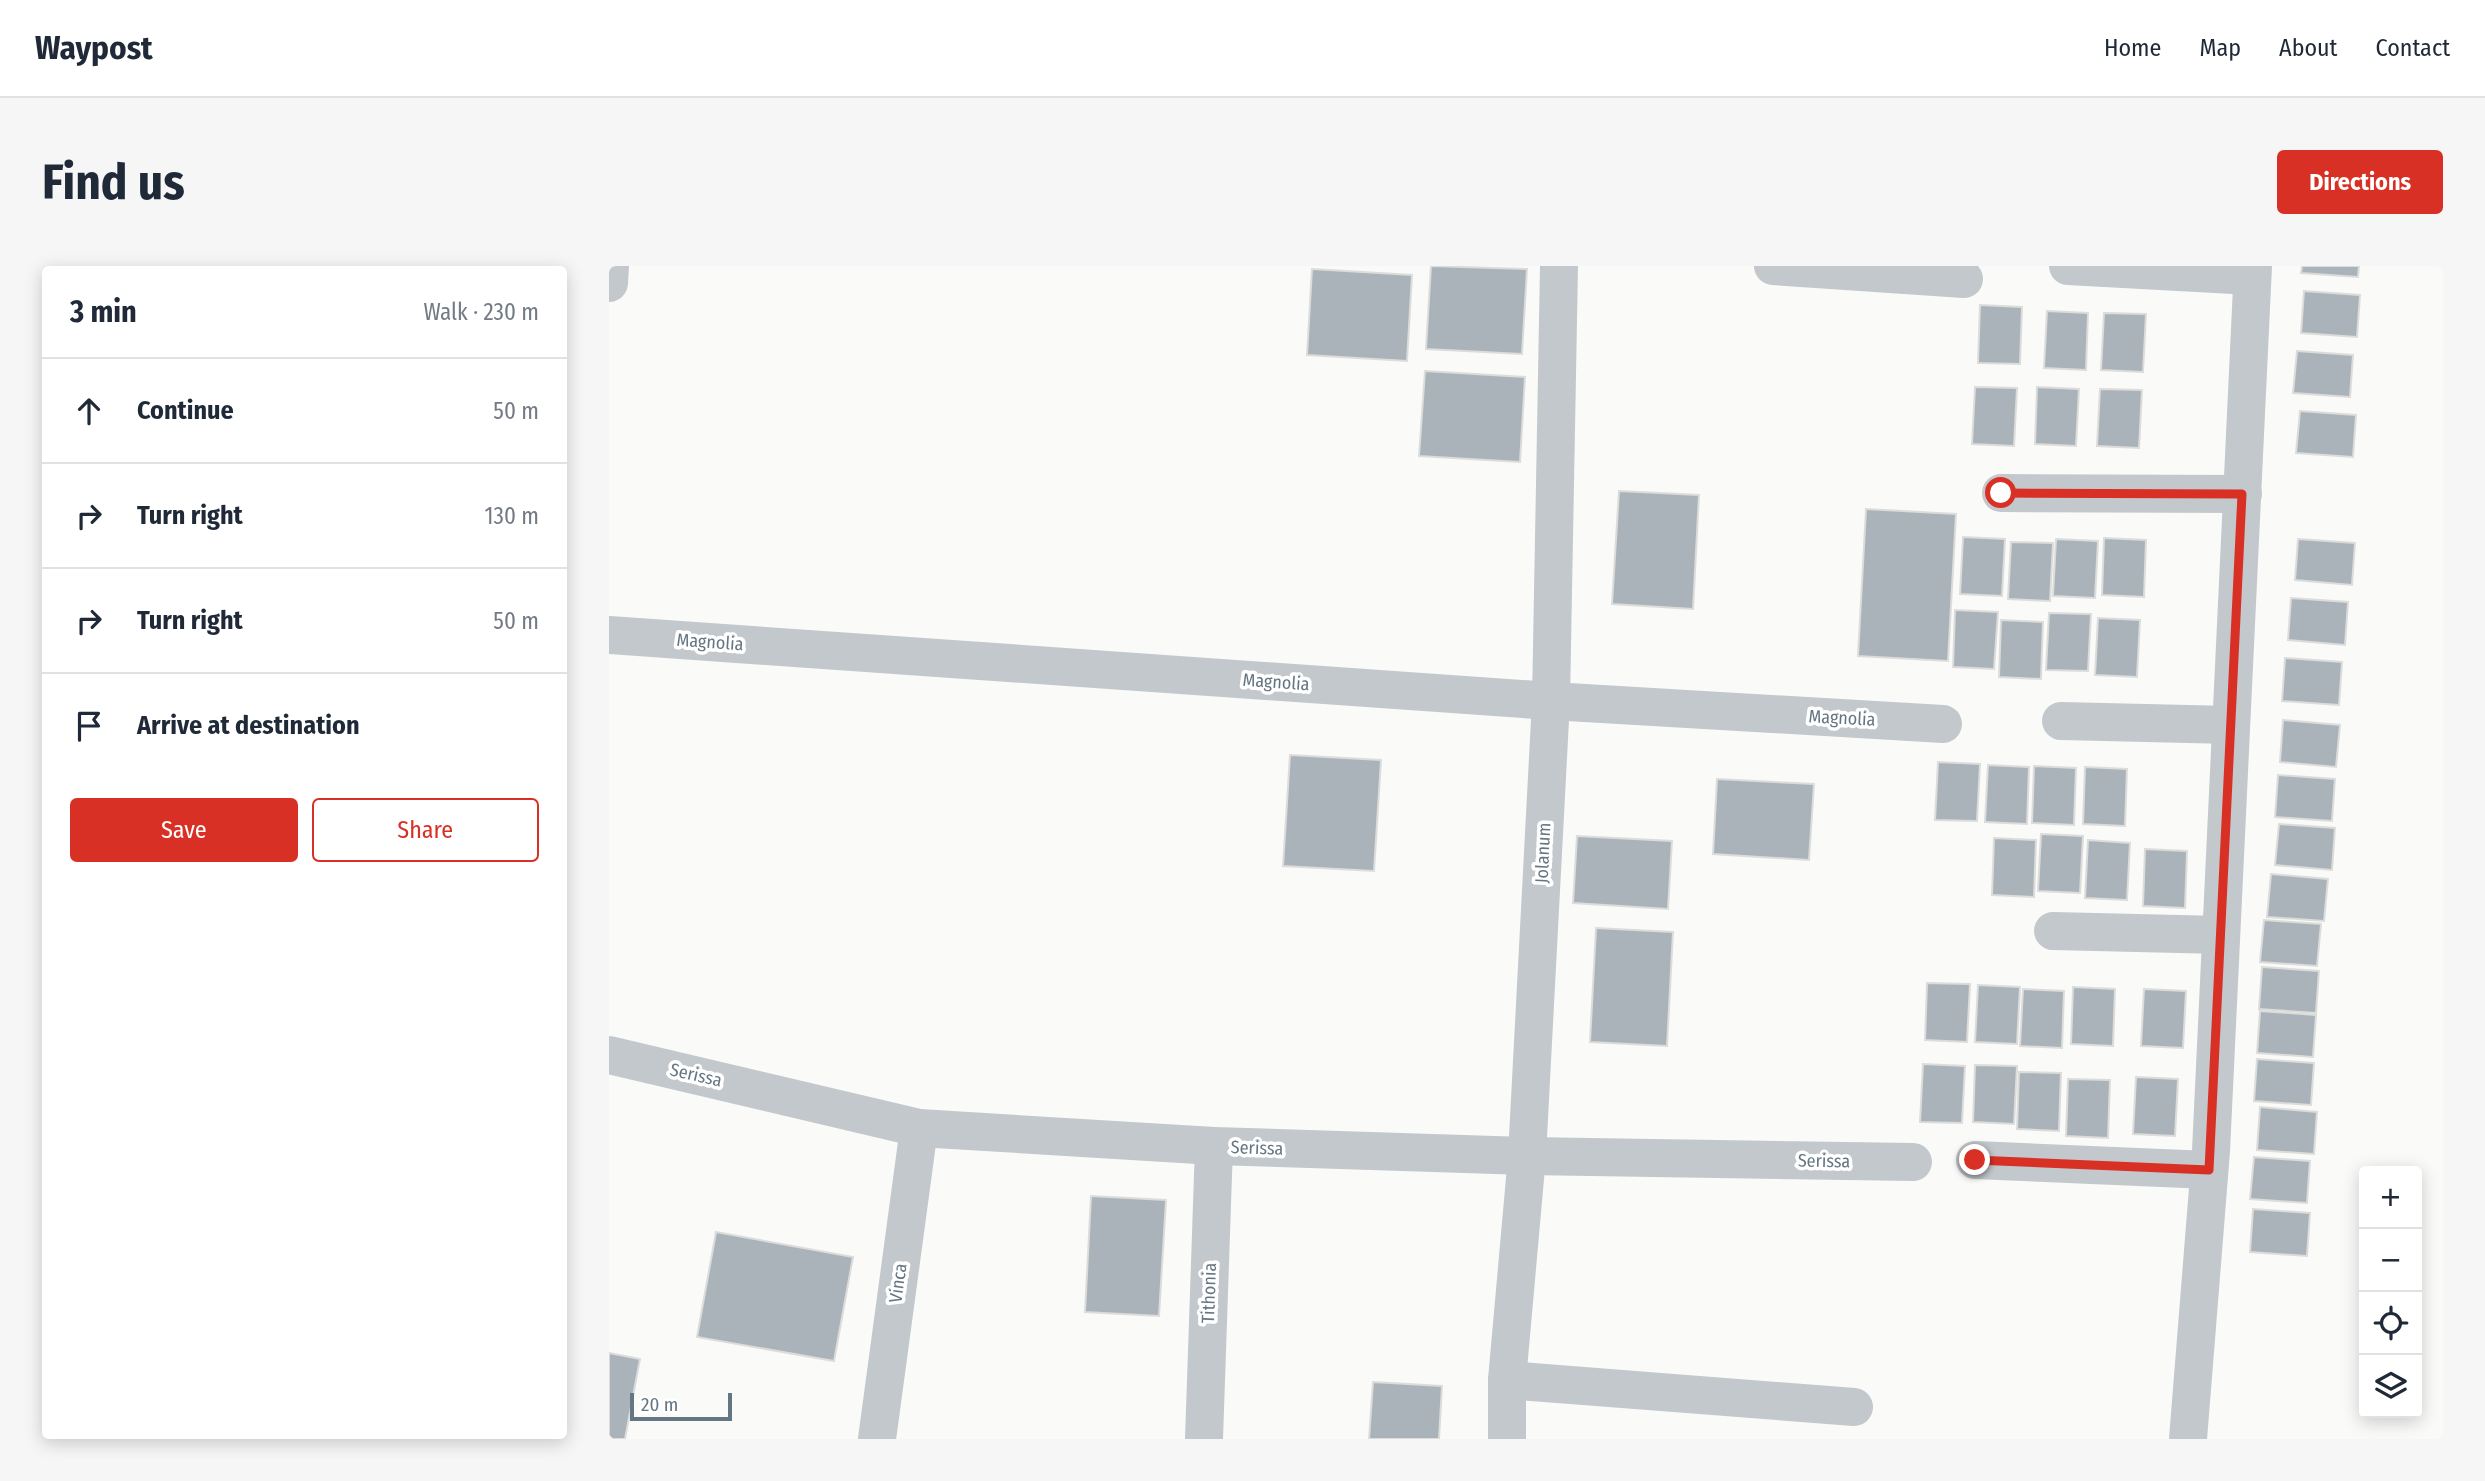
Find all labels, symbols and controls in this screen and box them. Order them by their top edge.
text: Waypost [35,28,153,68]
text: Home [2104,34,2161,62]
text: Map [2199,34,2241,62]
text: About [2279,34,2337,62]
text: Contact [2375,34,2450,62]
button: Directions [2277,150,2443,214]
text: Find us [42,153,185,212]
text: 3 min [70,294,137,330]
text: Walk · 230 m [423,298,539,326]
icon: ahead [70,392,108,430]
text: Continue [137,395,234,426]
text: 50 m [493,397,539,425]
route start [1985,477,2016,508]
icon: right [70,497,108,535]
text: Turn right [137,500,243,531]
text: 130 m [485,502,539,530]
icon: right [70,602,108,640]
text: Turn right [137,605,243,636]
text: 50 m [493,607,539,635]
street label: Magnolia [676,629,744,655]
street label: Magnolia [1242,669,1310,695]
street label: Magnolia [1808,705,1876,731]
icon: arrive [70,707,108,745]
text: Arrive at destination [137,710,360,741]
button: Save [70,798,298,862]
button: Share [312,798,539,862]
street label: Jolanum [1530,822,1556,884]
street label: Serissa [668,1058,724,1092]
street label: Serissa [1230,1136,1284,1160]
route end [1959,1144,1990,1175]
street label: Serissa [1798,1150,1851,1172]
map controls [2359,1166,2422,1418]
button: + [2359,1166,2422,1229]
button: − [2359,1229,2422,1292]
street label: Vinca [884,1262,912,1304]
street label: Tithonia [1197,1262,1221,1324]
button: locate [2359,1292,2422,1355]
button: layers [2359,1355,2422,1418]
scale bar [630,1390,731,1422]
text: 20 m [641,1393,678,1416]

